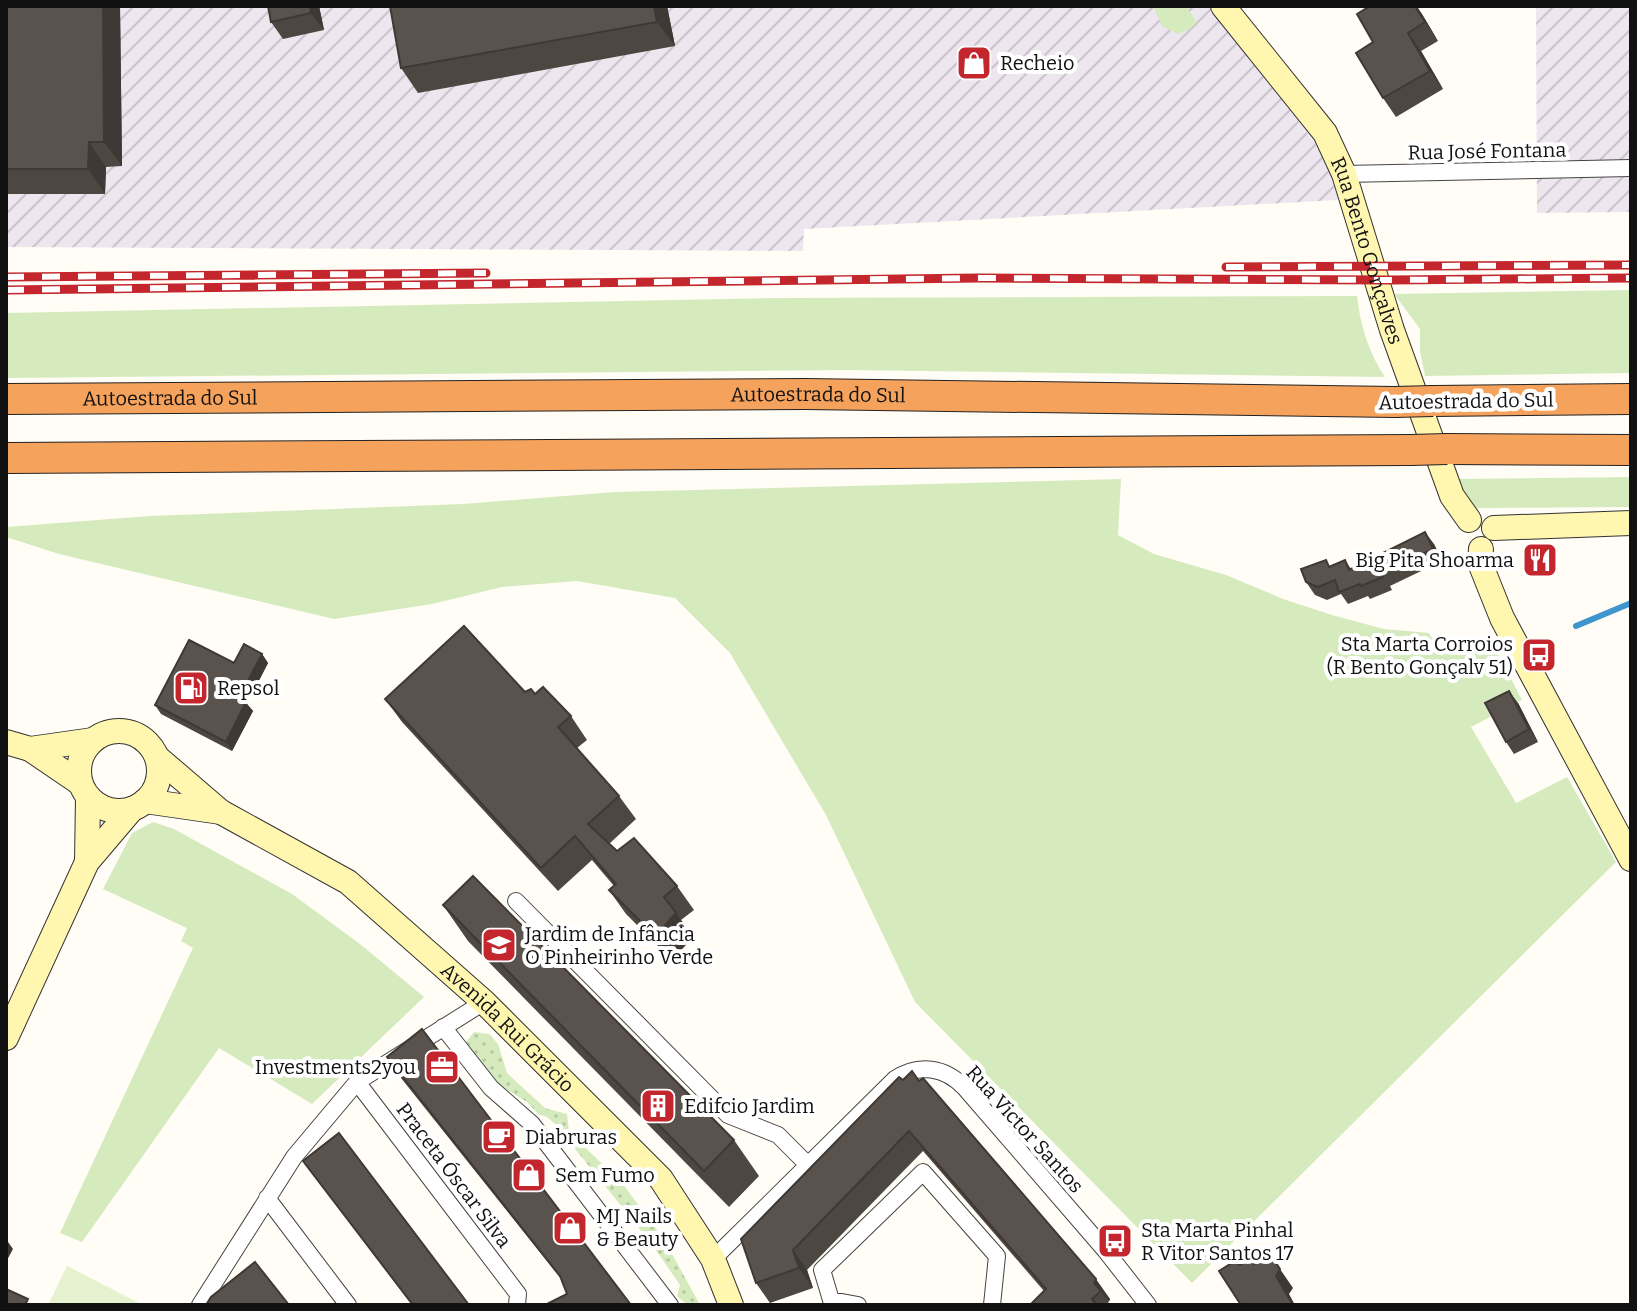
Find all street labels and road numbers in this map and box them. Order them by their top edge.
street label: Rua José Fontana [1408,138,1567,164]
street label: Rua Bento Gonçalves [1326,153,1408,347]
street label: Autoestrada do Sul [730,382,906,407]
street label: Autoestrada do Sul [82,385,258,411]
street label: Autoestrada do Sul [1378,387,1554,415]
street label: Avenida Rui Grácio [436,958,579,1097]
street label: Rua Victor Santos [961,1060,1089,1198]
street label: Praceta Óscar Silva [392,1098,516,1252]

